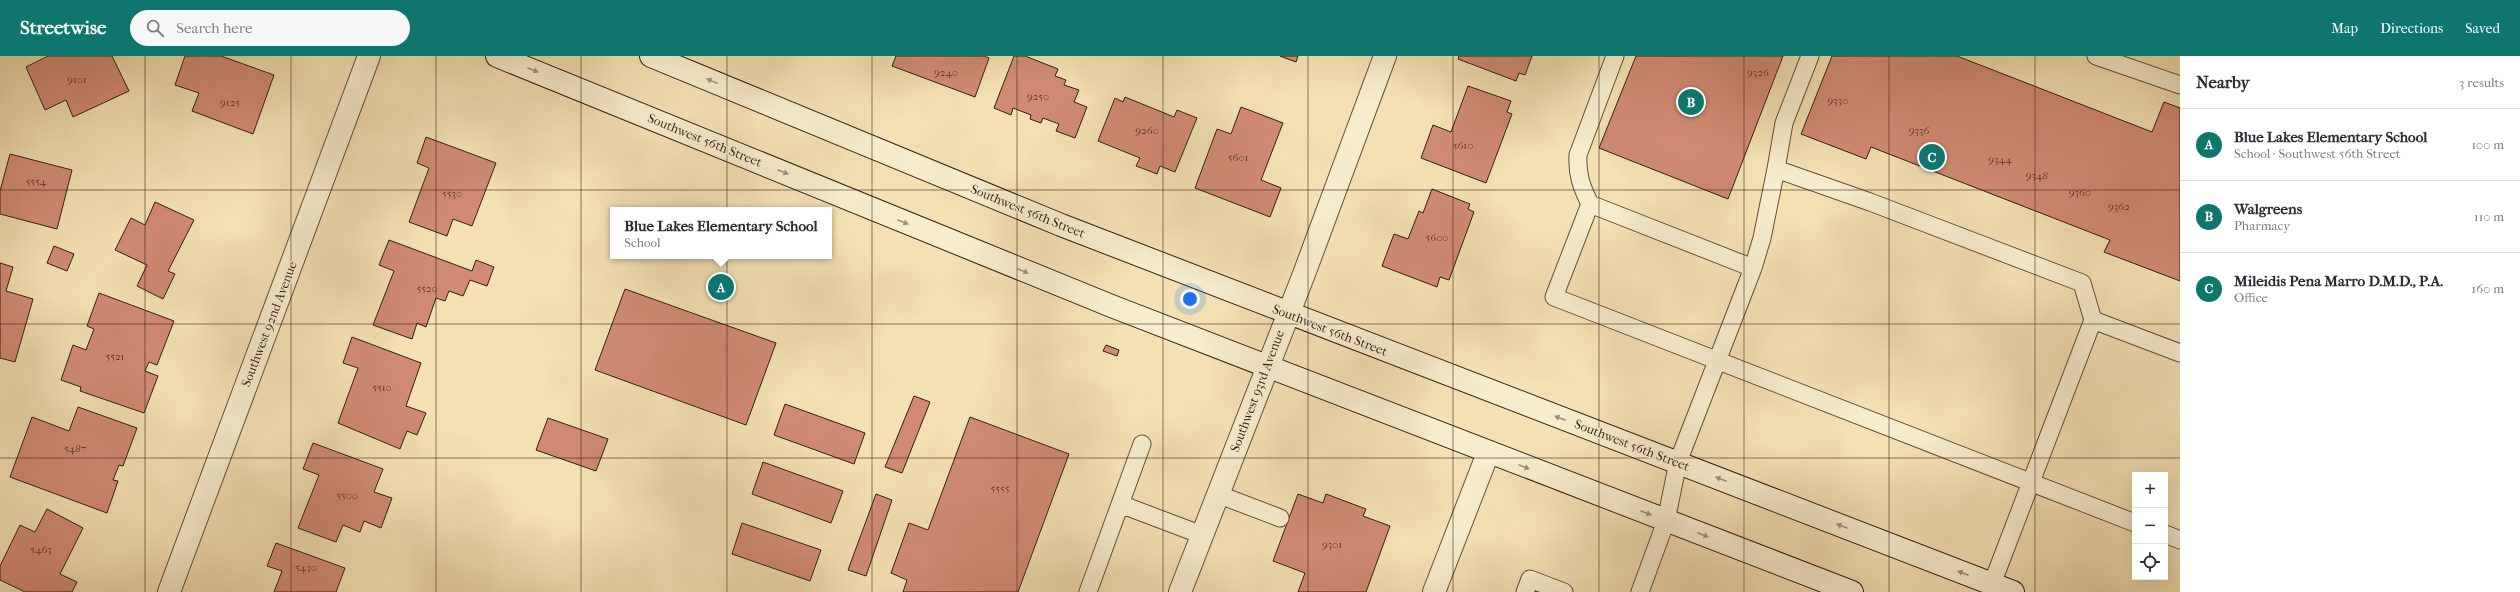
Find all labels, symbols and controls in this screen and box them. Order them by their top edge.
search box [130,10,410,46]
text: Streetwise [20,17,106,39]
icon: search [144,17,166,39]
text: Search here [176,19,252,37]
text: Map [2331,20,2358,37]
text: Directions [2380,20,2443,37]
text: Saved [2465,20,2500,37]
house number: 9240 [934,66,958,79]
house number: 9326 [1747,66,1769,79]
one-way arrow [527,68,539,74]
text: Nearby [2196,72,2250,92]
house number: 9101 [67,73,87,86]
text: 3 results [2459,75,2504,90]
one-way arrow [707,78,718,84]
pin: B [1678,87,1704,117]
house number: 9250 [1027,90,1049,103]
house number: 9330 [1828,94,1848,107]
house number: 9125 [220,96,240,109]
street label: Southwest 56th Street [646,110,765,170]
house number: 9260 [1135,124,1159,137]
house number: 9336 [1909,124,1929,137]
text: Blue Lakes Elementary School [2234,128,2427,146]
text: A [2205,137,2213,152]
text: 100 m [2471,137,2504,152]
house number: 5610 [1453,139,1473,152]
pin: C [1919,142,1945,172]
text: School · Southwest 56th Street [2234,146,2400,161]
house number: 5601 [1228,151,1248,164]
house number: 9344 [1988,153,2012,166]
house number: 9348 [2026,169,2048,182]
one-way arrow [777,170,789,176]
house number: 5554 [26,175,47,188]
street label: Southwest 56th Street [969,181,1088,241]
house number: 9360 [2069,186,2091,199]
house number: 5530 [442,187,462,200]
house number: 9362 [2108,200,2130,213]
text: Walgreens [2234,200,2302,218]
popup [610,207,832,259]
text: B [2205,209,2213,224]
text: 110 m [2474,209,2504,224]
text: Blue Lakes Elementary School [624,217,818,235]
text: Pharmacy [2234,218,2290,233]
one-way arrow [897,219,909,225]
house number: 5600 [1426,231,1448,244]
text: School [624,235,661,250]
street label: Southwest 92nd Avenue [238,259,300,389]
one-way arrow [1018,268,1030,274]
pin: A [708,272,734,302]
text: Mileidis Pena Marro D.M.D., P.A. [2234,272,2443,290]
text: C [2205,281,2213,296]
text: 160 m [2472,281,2504,296]
house number: 5520 [416,282,438,295]
your location [1180,289,1200,309]
text: Office [2234,290,2268,305]
street label: Southwest 56th Street [1270,301,1390,359]
street label: Southwest 93rd Avenue [1227,327,1287,454]
house number: 5521 [105,350,125,363]
house number: 5510 [372,381,392,394]
one-way arrow [1554,414,1566,420]
street label: Southwest 56th Street [1572,416,1692,474]
house number: 5487 [64,442,86,455]
one-way arrow [1518,464,1530,470]
map controls [2132,472,2168,580]
button: + [2132,472,2168,508]
one-way arrow [1715,475,1727,481]
house number: 5555 [991,482,1010,495]
house number: 5500 [336,489,358,502]
button: − [2132,508,2168,544]
one-way arrow [1640,510,1652,516]
one-way arrow [1836,522,1848,528]
one-way arrow [1697,532,1709,538]
house number: 9301 [1322,538,1342,551]
house number: 5463 [30,543,52,556]
button: locate [2132,544,2168,580]
house number: 5430 [295,561,317,574]
one-way arrow [1957,569,1969,575]

